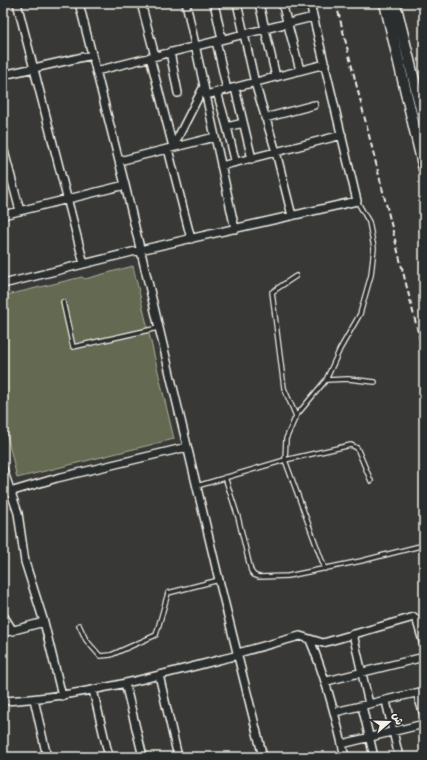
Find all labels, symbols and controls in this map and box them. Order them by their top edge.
north arrow [369,702,409,742]
text: ش [390,710,408,727]

